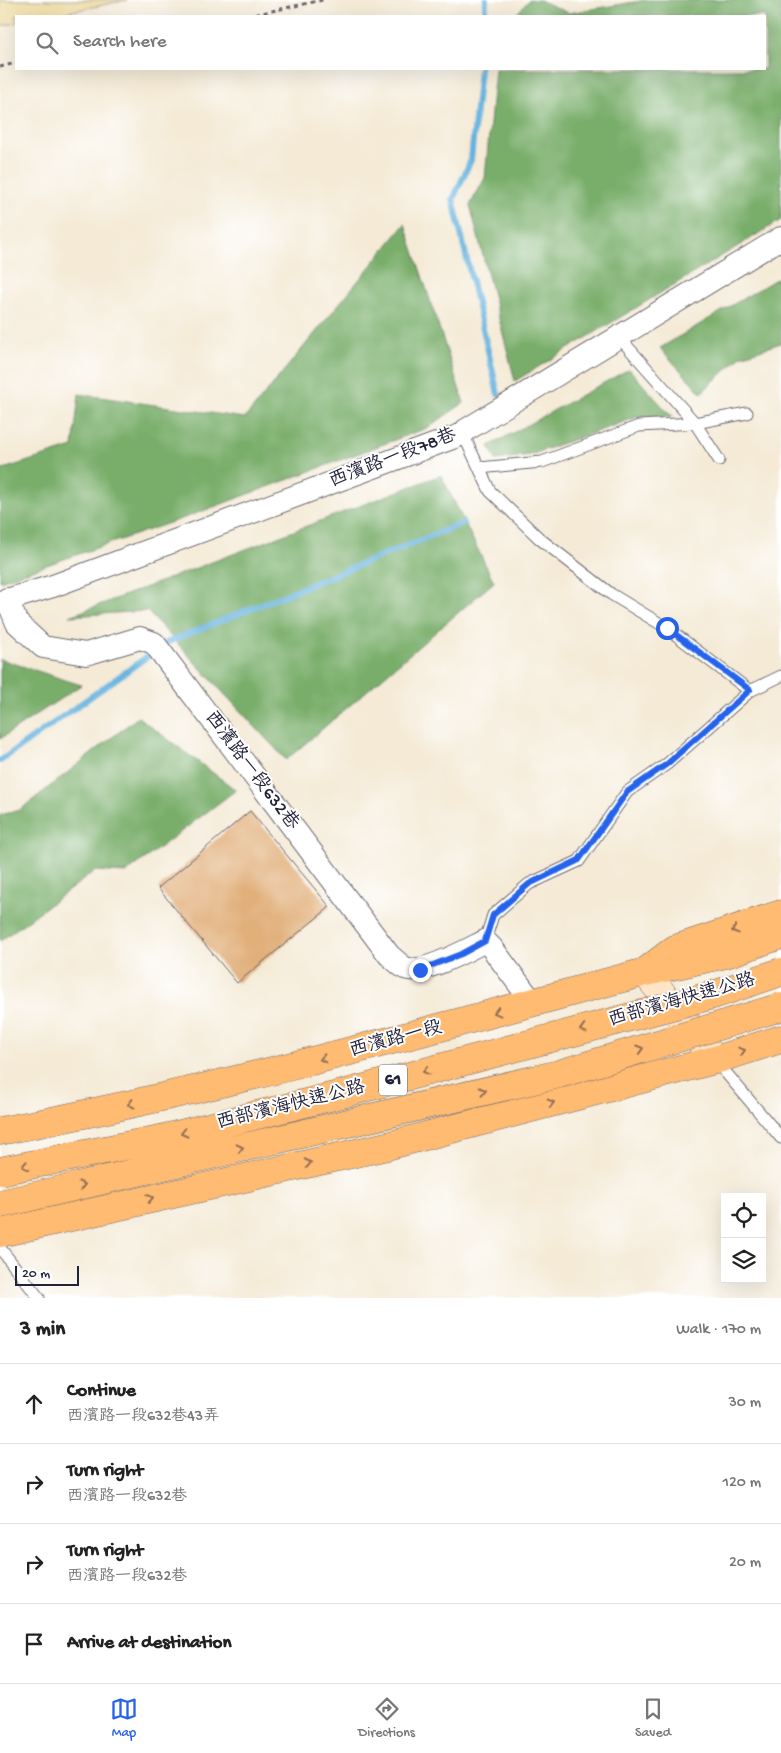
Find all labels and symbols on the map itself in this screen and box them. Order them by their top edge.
street label: 西濱路一段78巷 [326,423,460,494]
route start [656,617,679,640]
street label: 西濱路一段632巷 [199,706,304,835]
one-way arrow [731,924,739,934]
route end [409,959,432,982]
street label: 西部濱海快速公路 [605,968,758,1033]
one-way arrow [493,1007,501,1017]
street label: 西濱路一段 [347,1016,445,1063]
one-way arrow [579,1024,587,1034]
one-way arrow [636,1045,644,1055]
one-way arrow [737,1047,745,1057]
one-way arrow [318,1053,327,1064]
road number: 61 [379,1064,407,1096]
one-way arrow [421,1065,430,1076]
street label: 西部濱海快速公路 [214,1075,368,1136]
one-way arrow [479,1086,488,1097]
one-way arrow [126,1098,135,1109]
one-way arrow [547,1098,555,1109]
one-way arrow [179,1127,188,1138]
one-way arrow [235,1143,244,1154]
one-way arrow [304,1158,313,1169]
one-way arrow [20,1160,29,1171]
one-way arrow [77,1180,86,1191]
one-way arrow [145,1193,154,1204]
scale bar [15,1263,79,1286]

